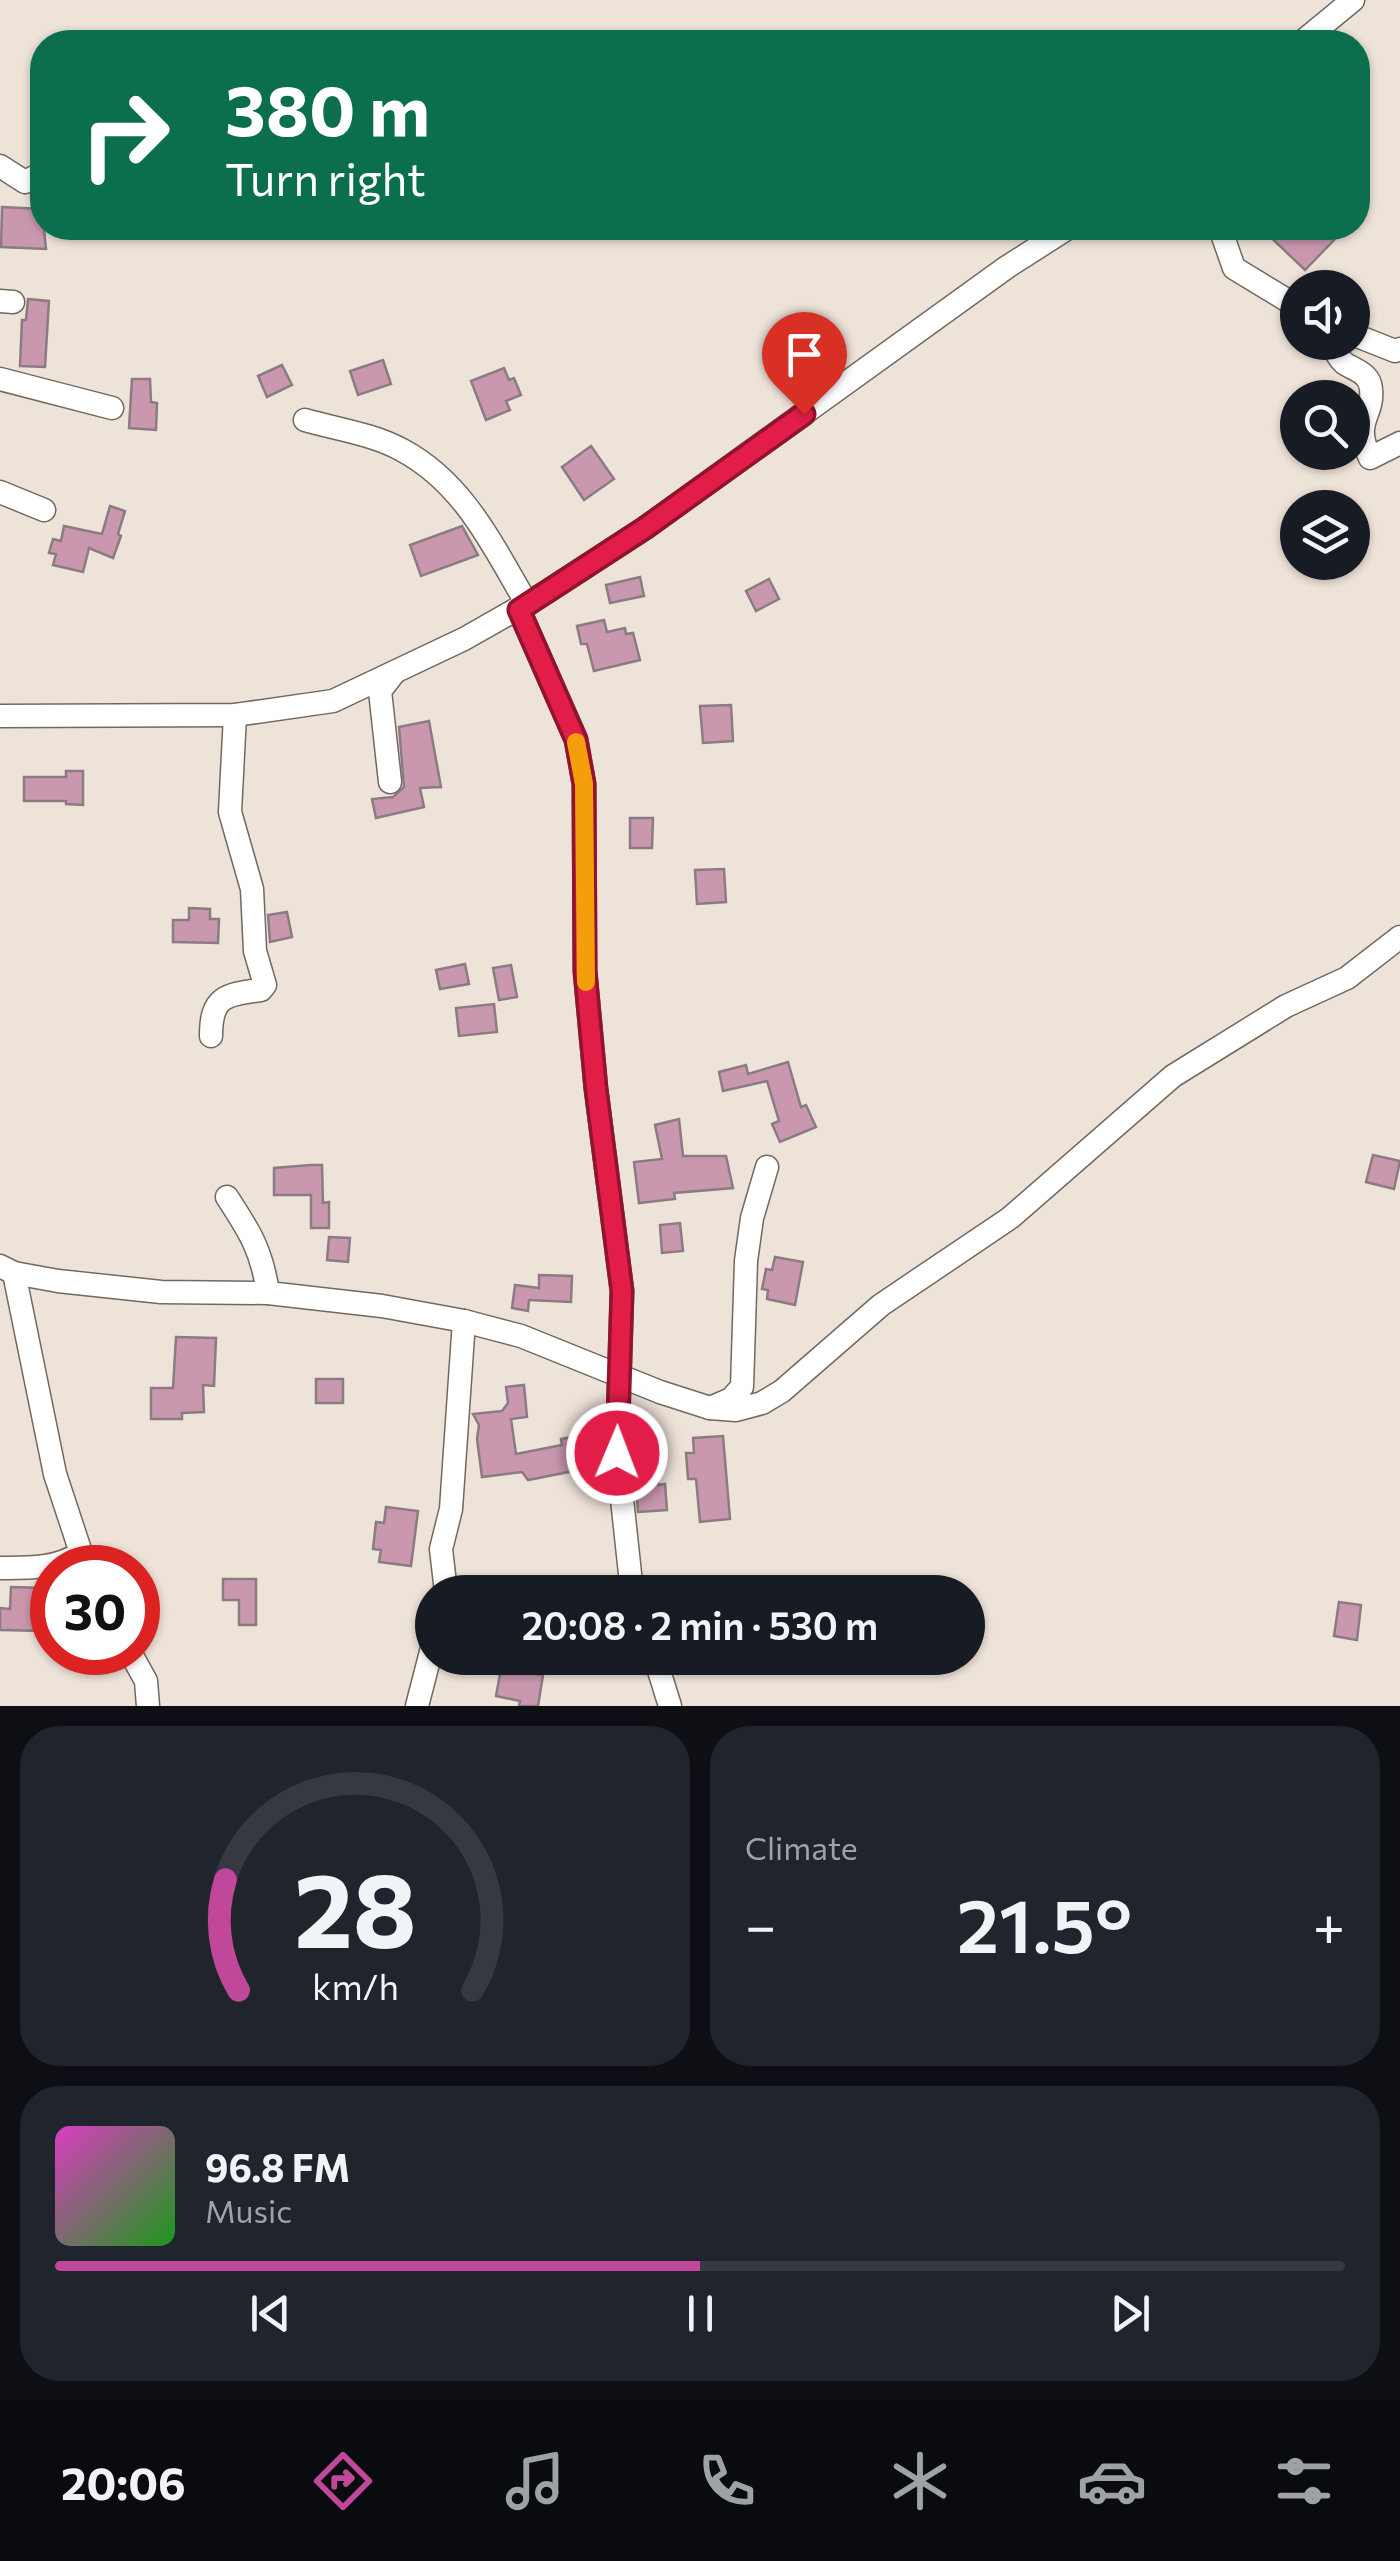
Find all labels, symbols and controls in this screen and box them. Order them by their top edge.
text: 380 m [225,65,430,150]
icon: right [60,70,190,200]
text: Turn right [225,150,426,205]
map controls [1280,270,1370,580]
button: sound [1280,270,1370,360]
pin [762,312,847,415]
icon: arrive [777,327,832,382]
button: search [1280,380,1370,470]
button: layers [1280,490,1370,580]
position arrow [565,1401,669,1505]
speed limit sign: 30 [30,1545,160,1675]
text: 20:08 · 2 min · 530 m [522,1601,878,1648]
text: Climate [745,1827,858,1867]
text: 28 [294,1842,416,1969]
text: 21.5° [957,1877,1132,1968]
text: − [745,1890,776,1957]
text: + [1313,1890,1345,1957]
text: km/h [312,1964,398,2007]
text: 96.8 FM [205,2143,350,2190]
text: Music [205,2190,292,2230]
icon: previous [243,2286,298,2341]
icon: pause [673,2286,728,2341]
icon: next [1103,2286,1158,2341]
icon: directions [308,2446,378,2516]
icon: music [500,2446,570,2516]
icon: phone [692,2446,762,2516]
icon: climate [885,2446,955,2516]
icon: car [1077,2446,1147,2516]
icon: filters [1269,2446,1339,2516]
text: 20:06 [61,2454,186,2509]

